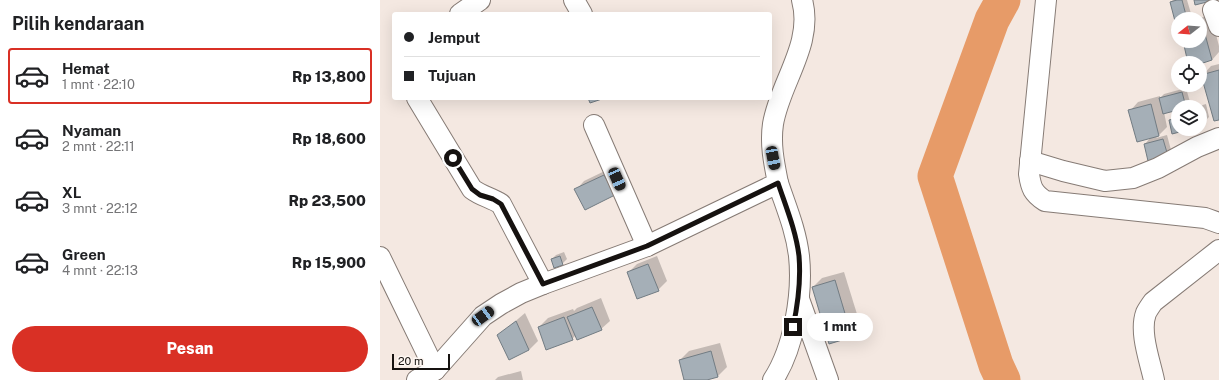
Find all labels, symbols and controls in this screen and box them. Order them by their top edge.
north arrow [1171,12,1207,48]
map controls [1171,12,1207,136]
text: Pilih kendaraan [12,13,144,34]
text: Jemput [428,29,480,46]
button: locate [1171,56,1207,92]
icon: car [14,58,50,94]
text: Hemat [62,60,110,77]
text: Tujuan [428,67,476,84]
text: Rp 13,800 [292,68,366,85]
text: 1 mnt · 22:10 [62,77,135,92]
button: layers [1171,100,1207,136]
icon: car [14,120,50,156]
text: Nyaman [62,122,121,139]
text: Rp 18,600 [292,130,366,147]
text: 2 mnt · 22:11 [62,139,135,154]
car [765,145,781,171]
route start [444,149,462,167]
car [607,166,627,192]
icon: car [14,182,50,218]
text: XL [62,184,81,201]
text: Rp 23,500 [289,192,366,209]
text: 3 mnt · 22:12 [62,201,138,216]
icon: car [14,244,50,280]
text: Green [62,246,106,263]
text: Rp 15,900 [292,254,366,271]
text: 4 mnt · 22:13 [62,263,138,278]
car [470,304,496,328]
callout: 1 mnt [807,313,873,341]
route end [784,318,802,336]
text: 1 mnt [823,319,857,334]
button: Pesan [12,326,368,372]
scale bar [392,352,450,371]
text: 20 m [398,355,423,367]

